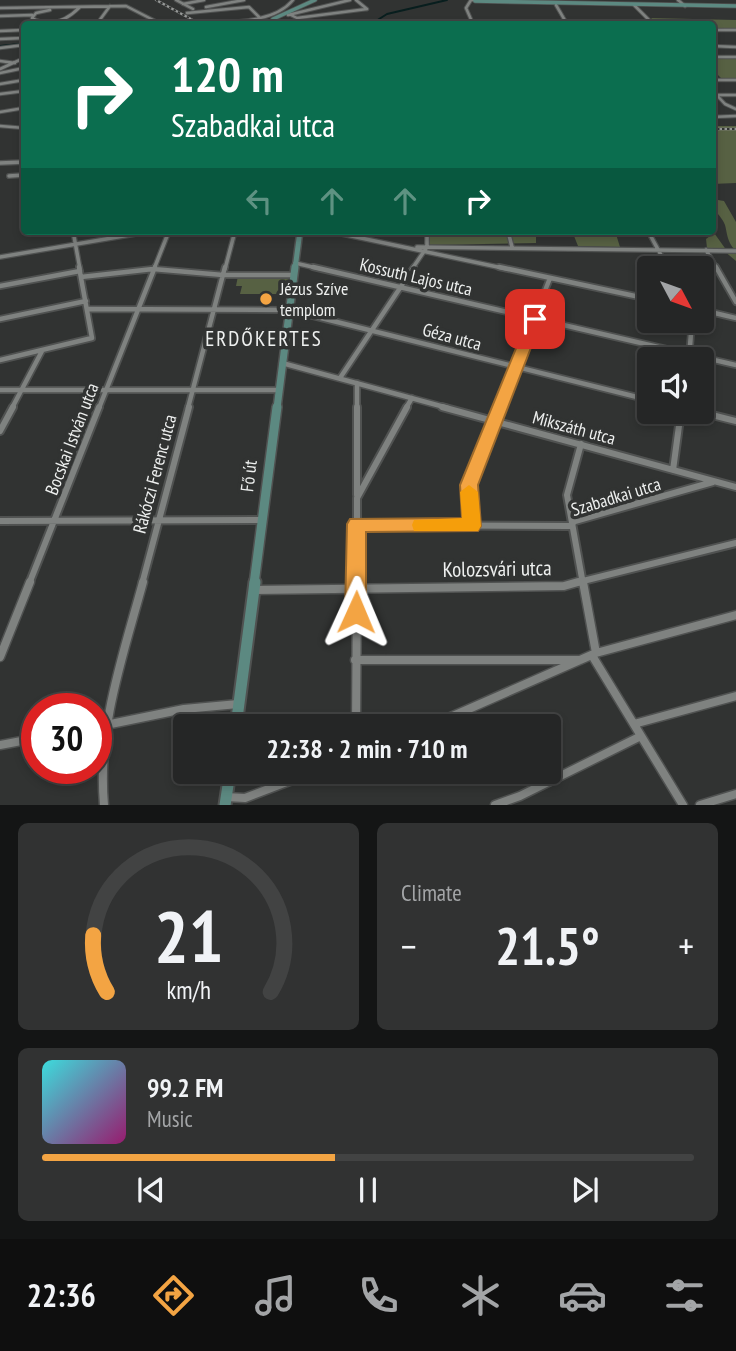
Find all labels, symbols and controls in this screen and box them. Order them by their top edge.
text: 120 m [171,42,284,106]
icon: right [56,49,147,140]
text: Szabadkai utca [171,104,335,146]
icon: left [240,182,278,220]
icon: ahead [313,182,351,220]
icon: ahead [386,182,424,220]
icon: right [459,182,497,220]
street label: Kossuth Lajos utca [358,252,475,301]
north arrow [637,256,714,332]
map controls [637,256,714,424]
place label: Jézus Szíve templom [279,277,348,321]
pin [505,289,565,349]
marker: Jézus Szíve templom [258,291,274,307]
icon: arrive [516,300,554,338]
street label: Géza utca [420,318,484,355]
district label: ERDŐKERTES [205,325,323,352]
button: sound [637,347,714,424]
street label: Bocskai István utca [40,380,103,498]
street label: Mikszáth utca [530,405,618,450]
street label: Rákóczi Ferenc utca [128,412,181,536]
street label: Fő út [235,459,262,493]
street label: Szabadkai utca [568,472,663,521]
street label: Kolozsvári utca [442,554,552,583]
position arrow [319,575,393,649]
speed limit sign: 30 [21,693,112,784]
text: 22:38 · 2 min · 710 m [267,732,467,765]
text: Climate [401,878,462,907]
text: 21 [154,889,223,983]
text: 21.5° [495,912,600,979]
text: − [401,921,417,970]
text: + [678,921,694,970]
text: km/h [166,974,211,1006]
text: 99.2 FM [147,1071,223,1104]
text: Music [147,1104,193,1133]
icon: previous [132,1171,170,1209]
icon: pause [349,1171,387,1209]
icon: next [566,1171,604,1209]
icon: directions [149,1271,198,1320]
icon: music [251,1271,300,1320]
icon: phone [354,1271,403,1320]
icon: climate [456,1271,505,1320]
icon: car [558,1271,607,1320]
icon: filters [660,1271,709,1320]
text: 22:36 [27,1274,96,1316]

